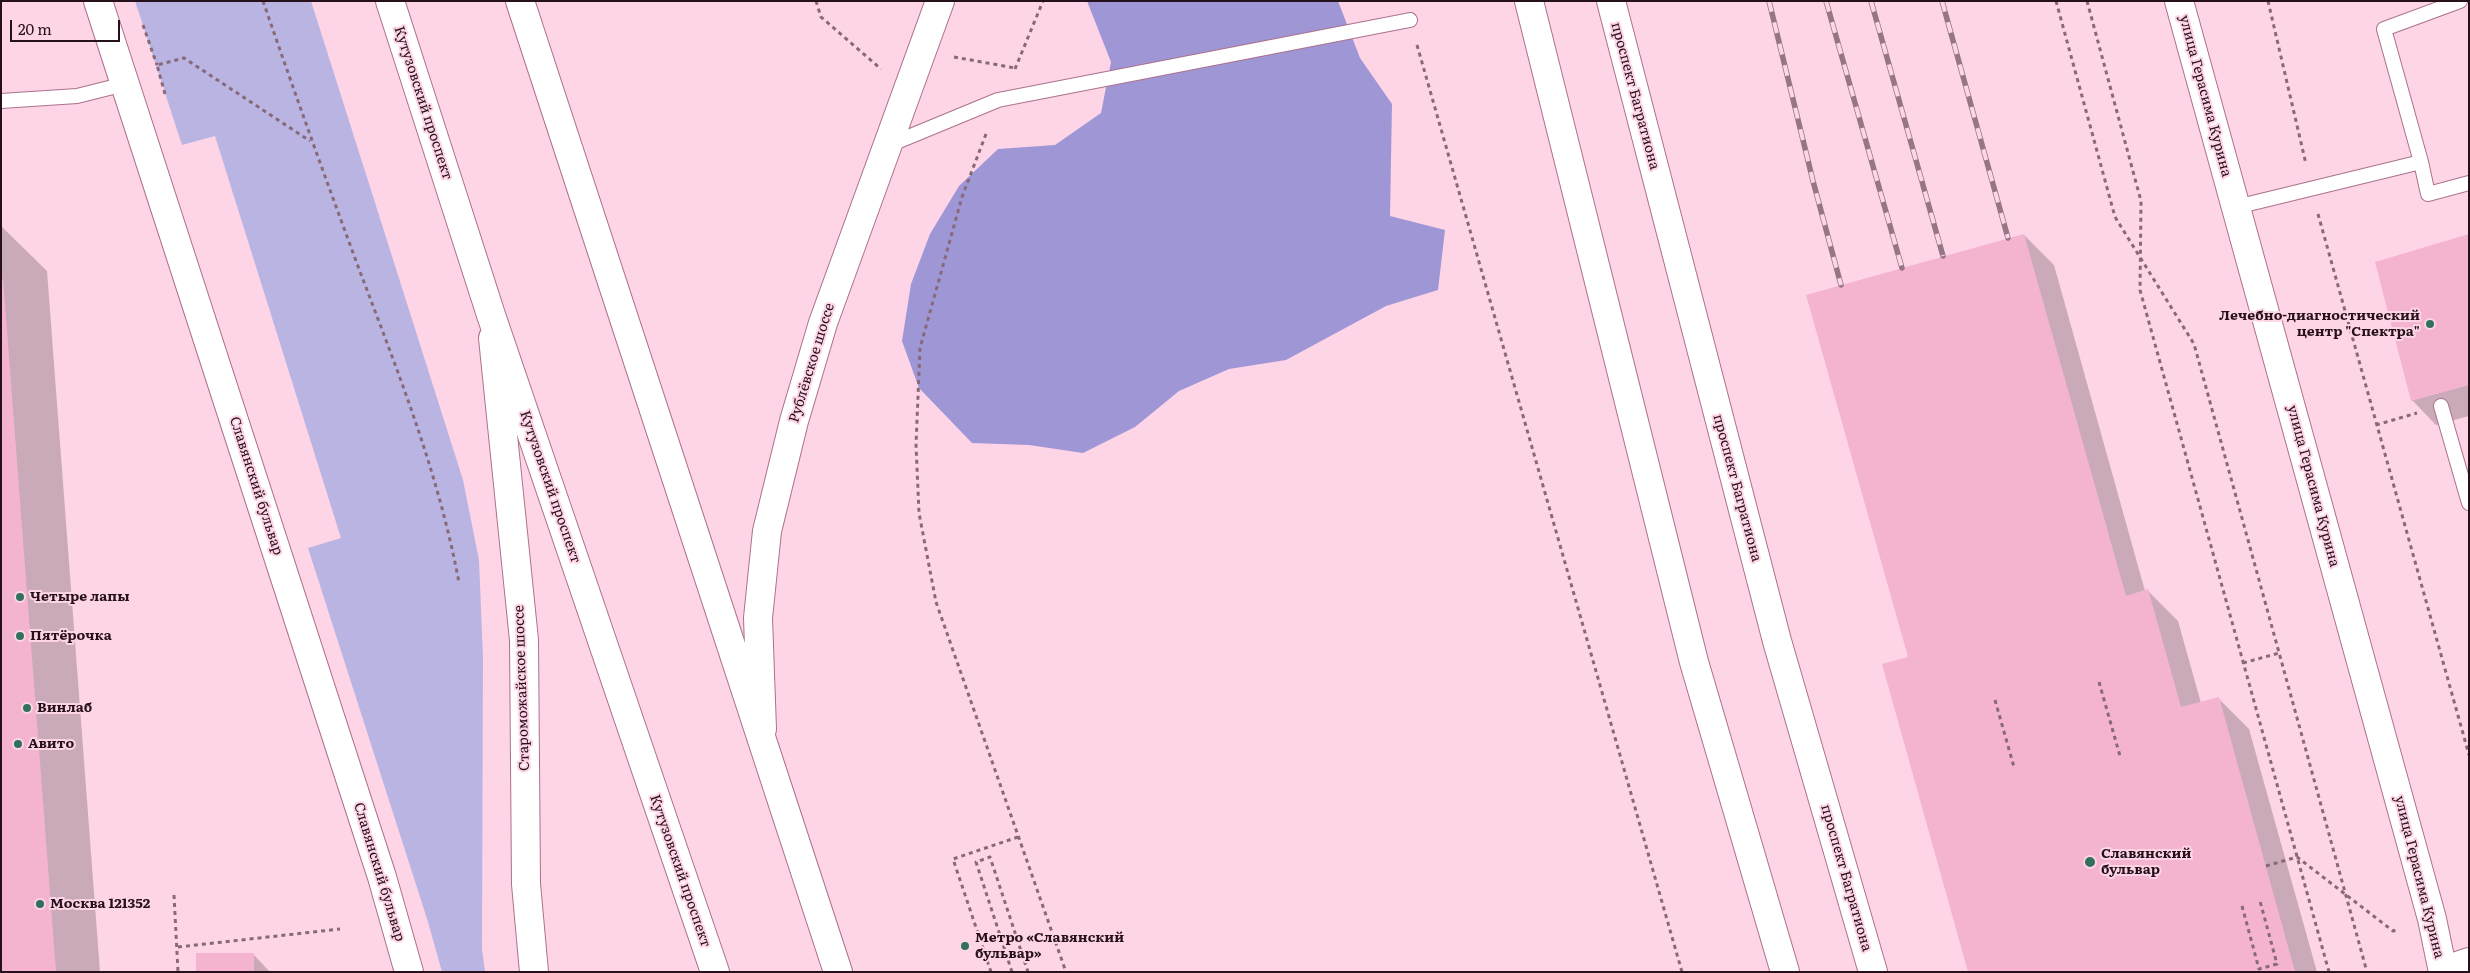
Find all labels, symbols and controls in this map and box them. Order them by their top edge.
scale bar [12,10,122,42]
street label: улица Герасима Курина [2175,13,2235,179]
text: 20 m [18,17,52,40]
street label: проспект Багратиона [1607,20,1663,172]
street label: Кутузовский проспект [390,24,456,182]
street label: Рублёвское шоссе [786,301,838,425]
place label: Лечебно-диагностический центр "Спектра" [2219,308,2420,341]
marker: Лечебно-диагностический центр "Спектра" [2424,318,2436,330]
street label: улица Герасима Курина [2283,403,2343,569]
street label: Кутузовский проспект [516,409,584,565]
street label: проспект Багратиона [1709,412,1765,564]
street label: Славянский бульвар [226,415,286,557]
place label: Четыре лапы [30,589,129,605]
marker: Четыре лапы [14,591,26,603]
street label: Староможайское шоссе [511,605,533,771]
place label: Пятёрочка [30,628,112,644]
marker: Пятёрочка [14,630,26,642]
place label: Винлаб [37,700,92,716]
marker: Винлаб [21,702,33,714]
place label: Авито [28,736,74,752]
marker: Авито [12,738,24,750]
street label: Кутузовский проспект [646,793,714,949]
street label: улица Герасима Курина [2391,794,2447,960]
street label: Славянский бульвар [350,800,408,944]
street label: проспект Багратиона [1817,803,1875,953]
place label: Славянский бульвар [2101,846,2191,879]
marker: Славянский бульвар [2083,855,2097,869]
place label: Москва 121352 [50,896,150,912]
marker: Москва 121352 [34,898,46,910]
place label: Метро «Славянский бульвар» [975,930,1124,962]
marker: Метро «Славянский бульвар» [959,940,971,952]

